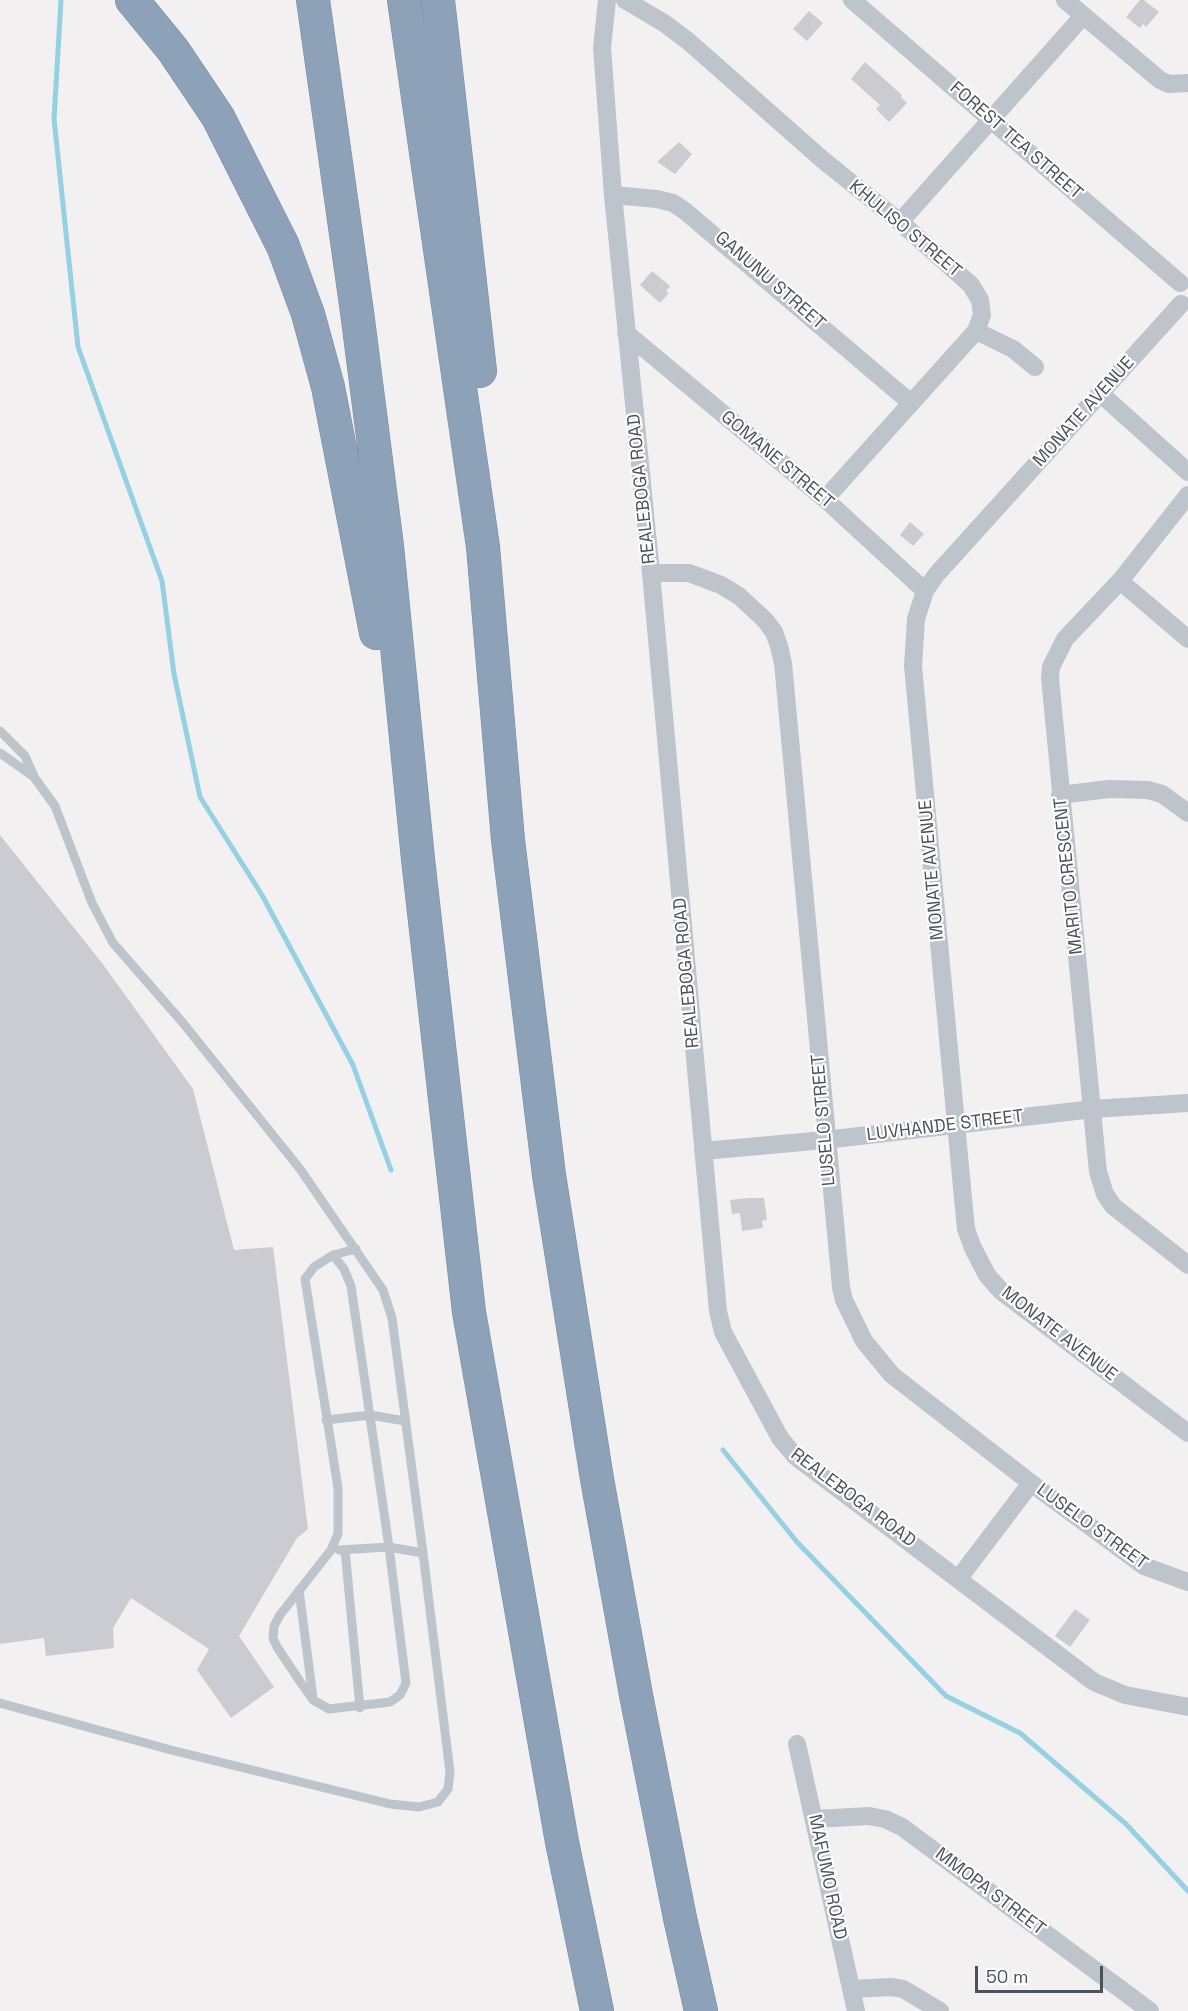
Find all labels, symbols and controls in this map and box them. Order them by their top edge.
street label: FOREST TEA STREET [945,77,1087,205]
street label: KHULISO STREET [844,176,966,282]
street label: GANUNU STREET [710,227,830,335]
street label: MONATE AVENUE [1029,353,1139,471]
street label: GOMANE STREET [716,406,838,514]
street label: REALEBOGA ROAD [623,413,661,565]
street label: MARITO CRESCENT [1050,796,1088,956]
street label: MONATE AVENUE [915,799,949,941]
street label: REALEBOGA ROAD [670,897,704,1049]
street label: LUSELO STREET [807,1053,841,1187]
street label: LUVHANDE STREET [865,1106,1025,1146]
street label: MONATE AVENUE [997,1282,1121,1386]
street label: REALEBOGA ROAD [786,1444,920,1552]
street label: LUSELO STREET [1032,1479,1152,1575]
street label: MAFUMO ROAD [803,1812,851,1942]
street label: MMOPA STREET [931,1844,1049,1940]
scale bar [978,1954,1106,1992]
text: 50 m [986,1965,1028,1988]

